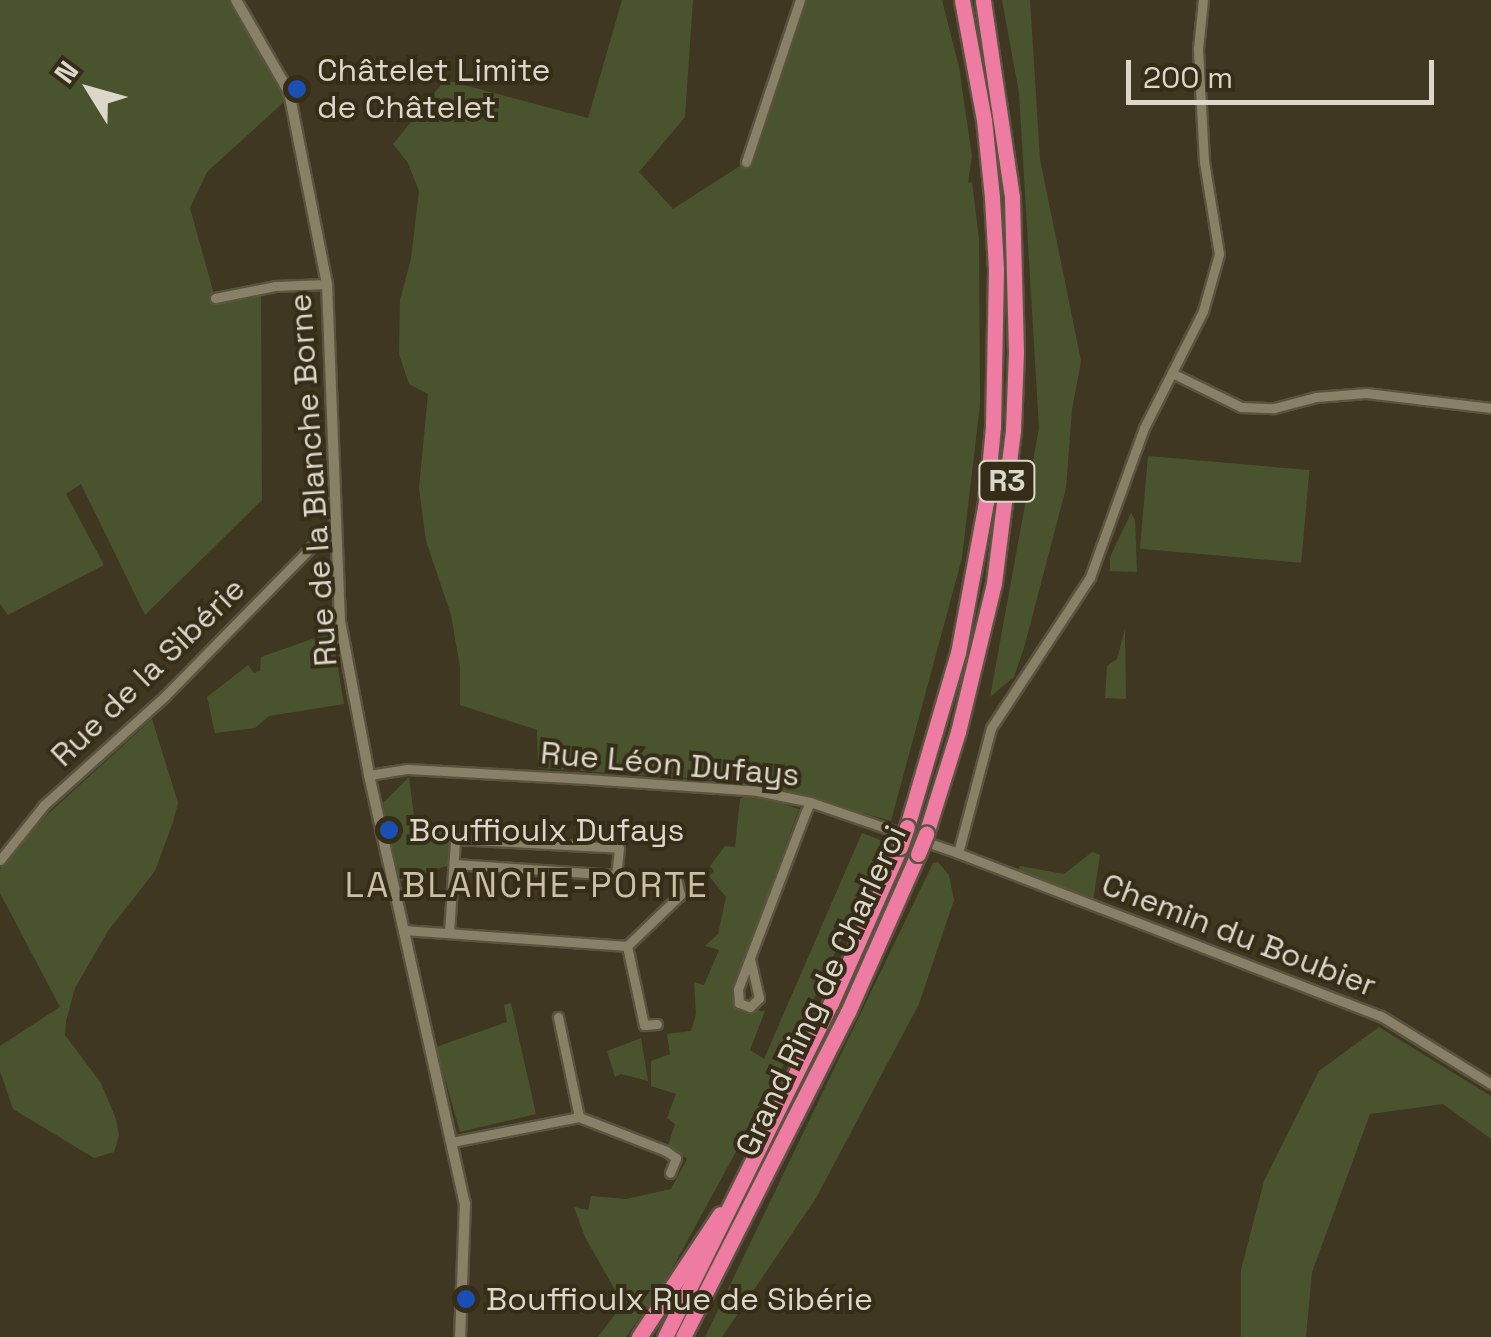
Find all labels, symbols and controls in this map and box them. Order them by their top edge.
north arrow [40,40,140,140]
scale bar [1131,40,1438,102]
place label: Châtelet Limite de Châtelet [317,52,550,127]
text: N [46,54,86,90]
text: 200 m [1143,58,1233,97]
marker: Châtelet Limite de Châtelet [286,78,308,100]
street label: Rue de la Blanche Borne [281,292,345,668]
road number: R3 [977,456,1037,506]
street label: Rue de la Sibérie [43,570,253,774]
street label: Rue Léon Dufays [539,734,801,794]
place label: Bouffioulx Dufays [409,811,684,849]
marker: Bouffioulx Dufays [378,819,400,841]
street label: Grand Ring de Charleroi [727,820,915,1162]
district label: LA BLANCHE-PORTE [344,864,710,906]
street label: Chemin du Boubier [1096,865,1382,1005]
place label: Bouffioulx Rue de Sibérie [486,1280,873,1318]
marker: Bouffioulx Rue de Sibérie [455,1288,477,1310]

